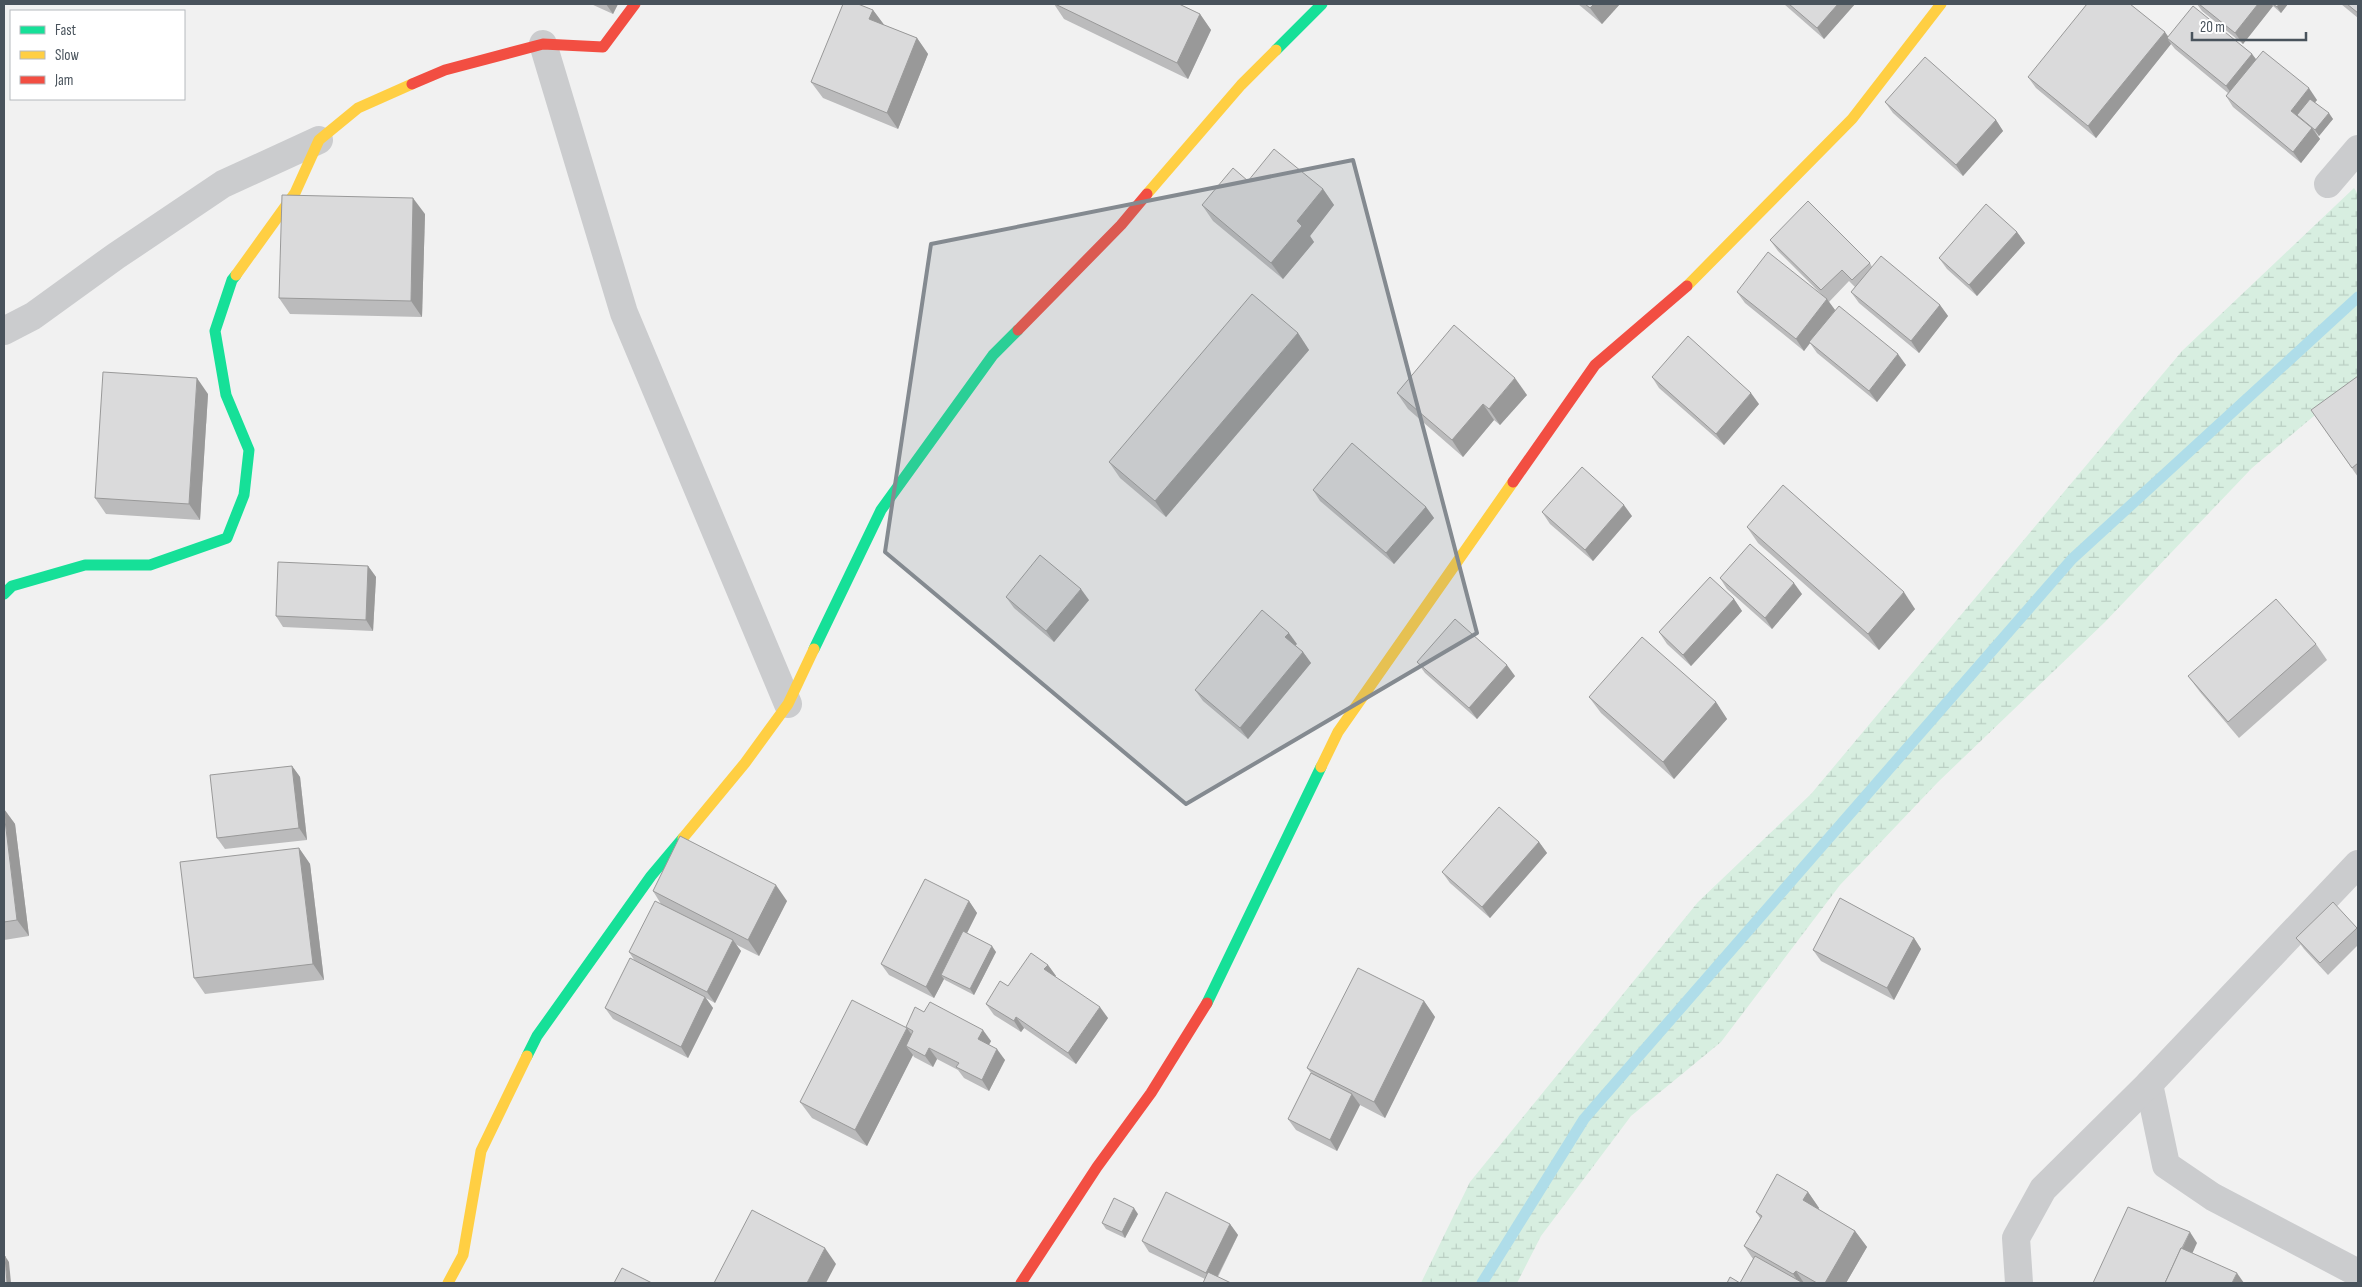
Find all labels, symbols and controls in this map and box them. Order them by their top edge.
legend [10,10,185,100]
scale bar [2192,10,2306,42]
text: 20 m [2200,18,2225,37]
text: Fast [55,21,77,40]
text: Slow [55,46,79,65]
text: Jam [54,71,73,90]

